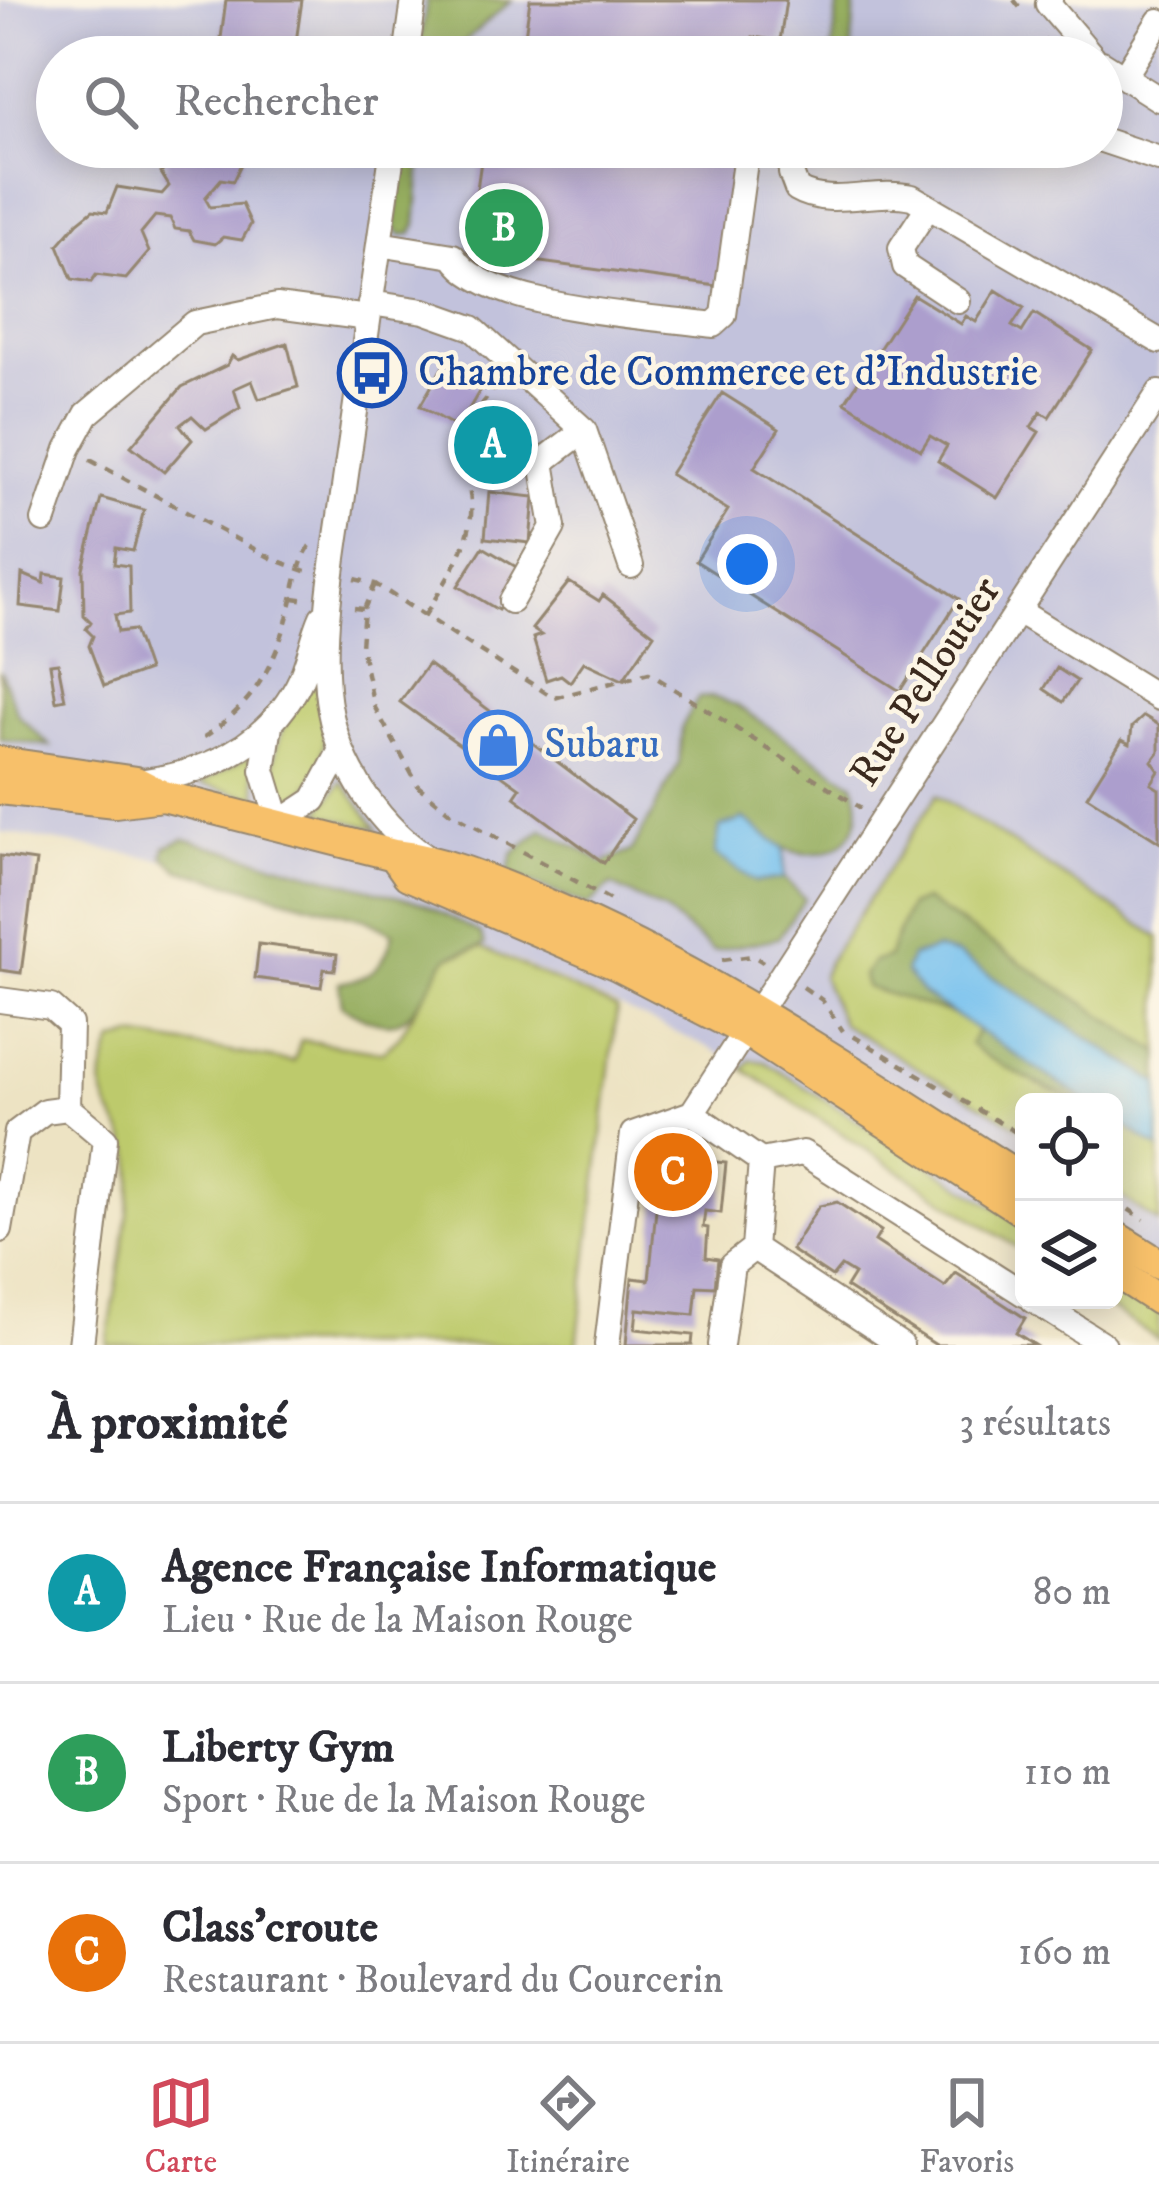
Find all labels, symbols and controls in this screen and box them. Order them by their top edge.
search box [36,36,1123,168]
icon: search [78,69,144,135]
text: Rechercher [174,74,379,130]
pin: B [465,183,543,273]
bus stop icon: Chambre de Commerce et d'Industrie [337,338,407,408]
place label: Chambre de Commerce et d'Industrie [418,347,1038,399]
pin: A [454,400,532,490]
your location [717,534,777,594]
street label: Rue Pelloutier [839,567,1013,796]
shop icon: Subaru [463,710,533,780]
place label: Subaru [544,719,660,771]
map controls [1015,1093,1123,1309]
button: locate [1015,1093,1123,1201]
pin: C [634,1127,712,1217]
button: layers [1015,1201,1123,1309]
text: À proximité [48,1391,288,1455]
text: 3 résultats [959,1399,1111,1448]
text: Agence Française Informatique [162,1540,716,1596]
text: A [75,1568,99,1617]
text: 80 m [1033,1568,1111,1617]
text: Lieu · Rue de la Maison Rouge [162,1596,633,1645]
text: Liberty Gym [162,1720,395,1776]
text: B [75,1748,99,1797]
text: 110 m [1024,1748,1111,1797]
text: Sport · Rue de la Maison Rouge [162,1776,646,1825]
text: Class'croute [162,1900,378,1956]
text: C [74,1928,100,1977]
text: 160 m [1018,1928,1111,1977]
text: Restaurant · Boulevard du Courcerin [162,1956,723,2005]
tab: Carte [145,2070,217,2183]
tab: Itinéraire [506,2070,630,2183]
tab: Favoris [919,2070,1014,2183]

